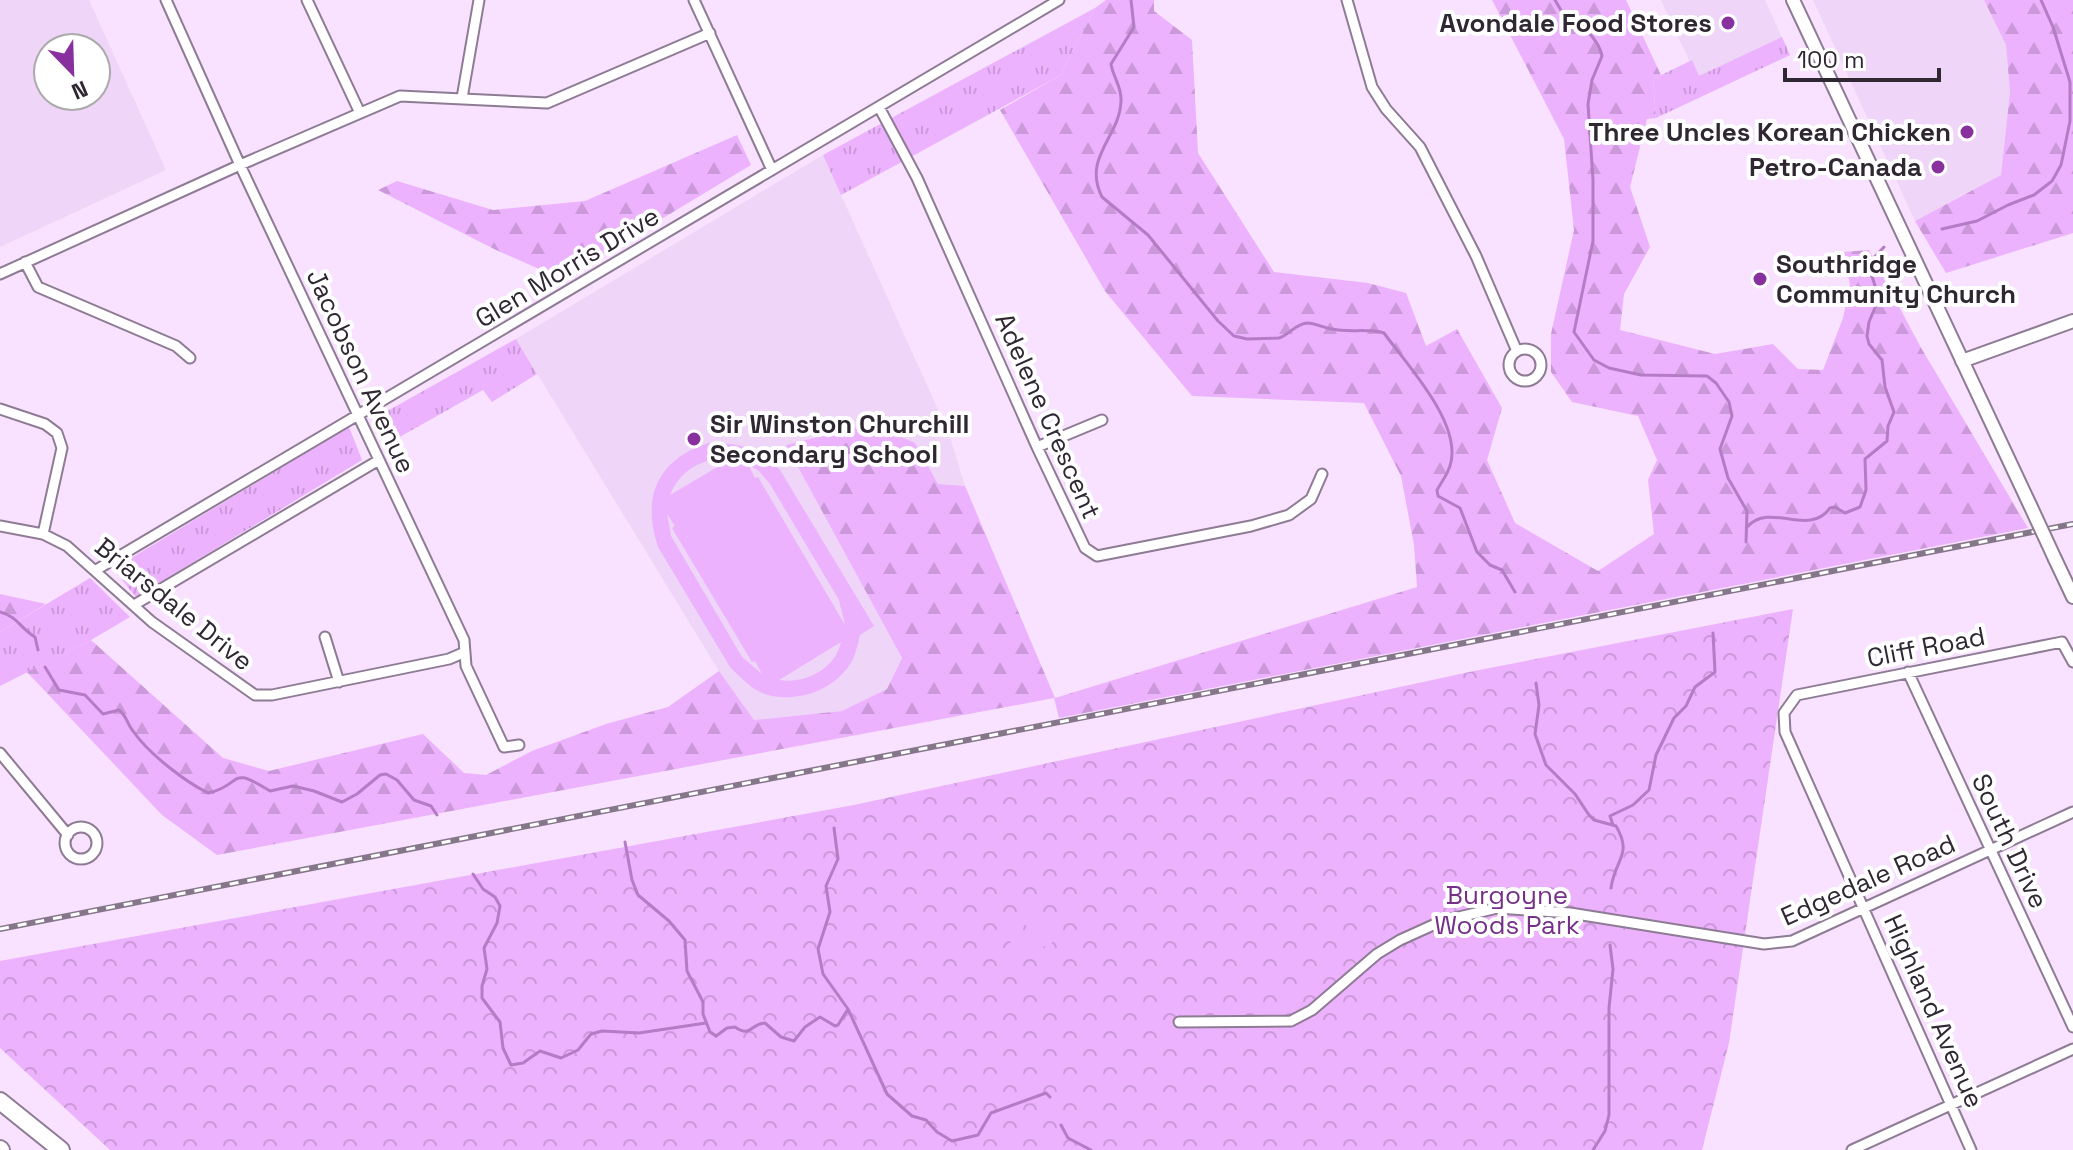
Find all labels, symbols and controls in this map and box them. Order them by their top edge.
place label: Avondale Food Stores [1440,6,1712,40]
marker: Avondale Food Stores [1719,14,1737,32]
north arrow [32,32,112,112]
scale bar [1785,32,1939,82]
text: 100 m [1797,44,1865,75]
text: N [68,75,92,106]
place label: Three Uncles Korean Chicken [1588,115,1951,149]
marker: Three Uncles Korean Chicken [1958,123,1976,141]
place label: Petro-Canada [1749,150,1922,184]
marker: Petro-Canada [1929,158,1947,176]
street label: Glen Morris Drive [469,199,665,335]
place label: Southridge Community Church [1776,247,2016,311]
street label: Jacobson Avenue [299,263,423,479]
marker: Southridge Community Church [1751,270,1769,288]
street label: Adelene Crescent [987,308,1109,524]
place label: Sir Winston Churchill Secondary School [710,407,969,471]
marker: Sir Winston Churchill Secondary School [685,430,703,448]
street label: Briarsdale Drive [88,530,260,678]
street label: Cliff Road [1864,619,1988,675]
street label: South Drive [1964,768,2056,914]
street label: Edgedale Road [1775,826,1961,934]
park label: Burgoyne Woods Park [1434,878,1580,942]
street label: Highland Avenue [1876,909,1992,1113]

